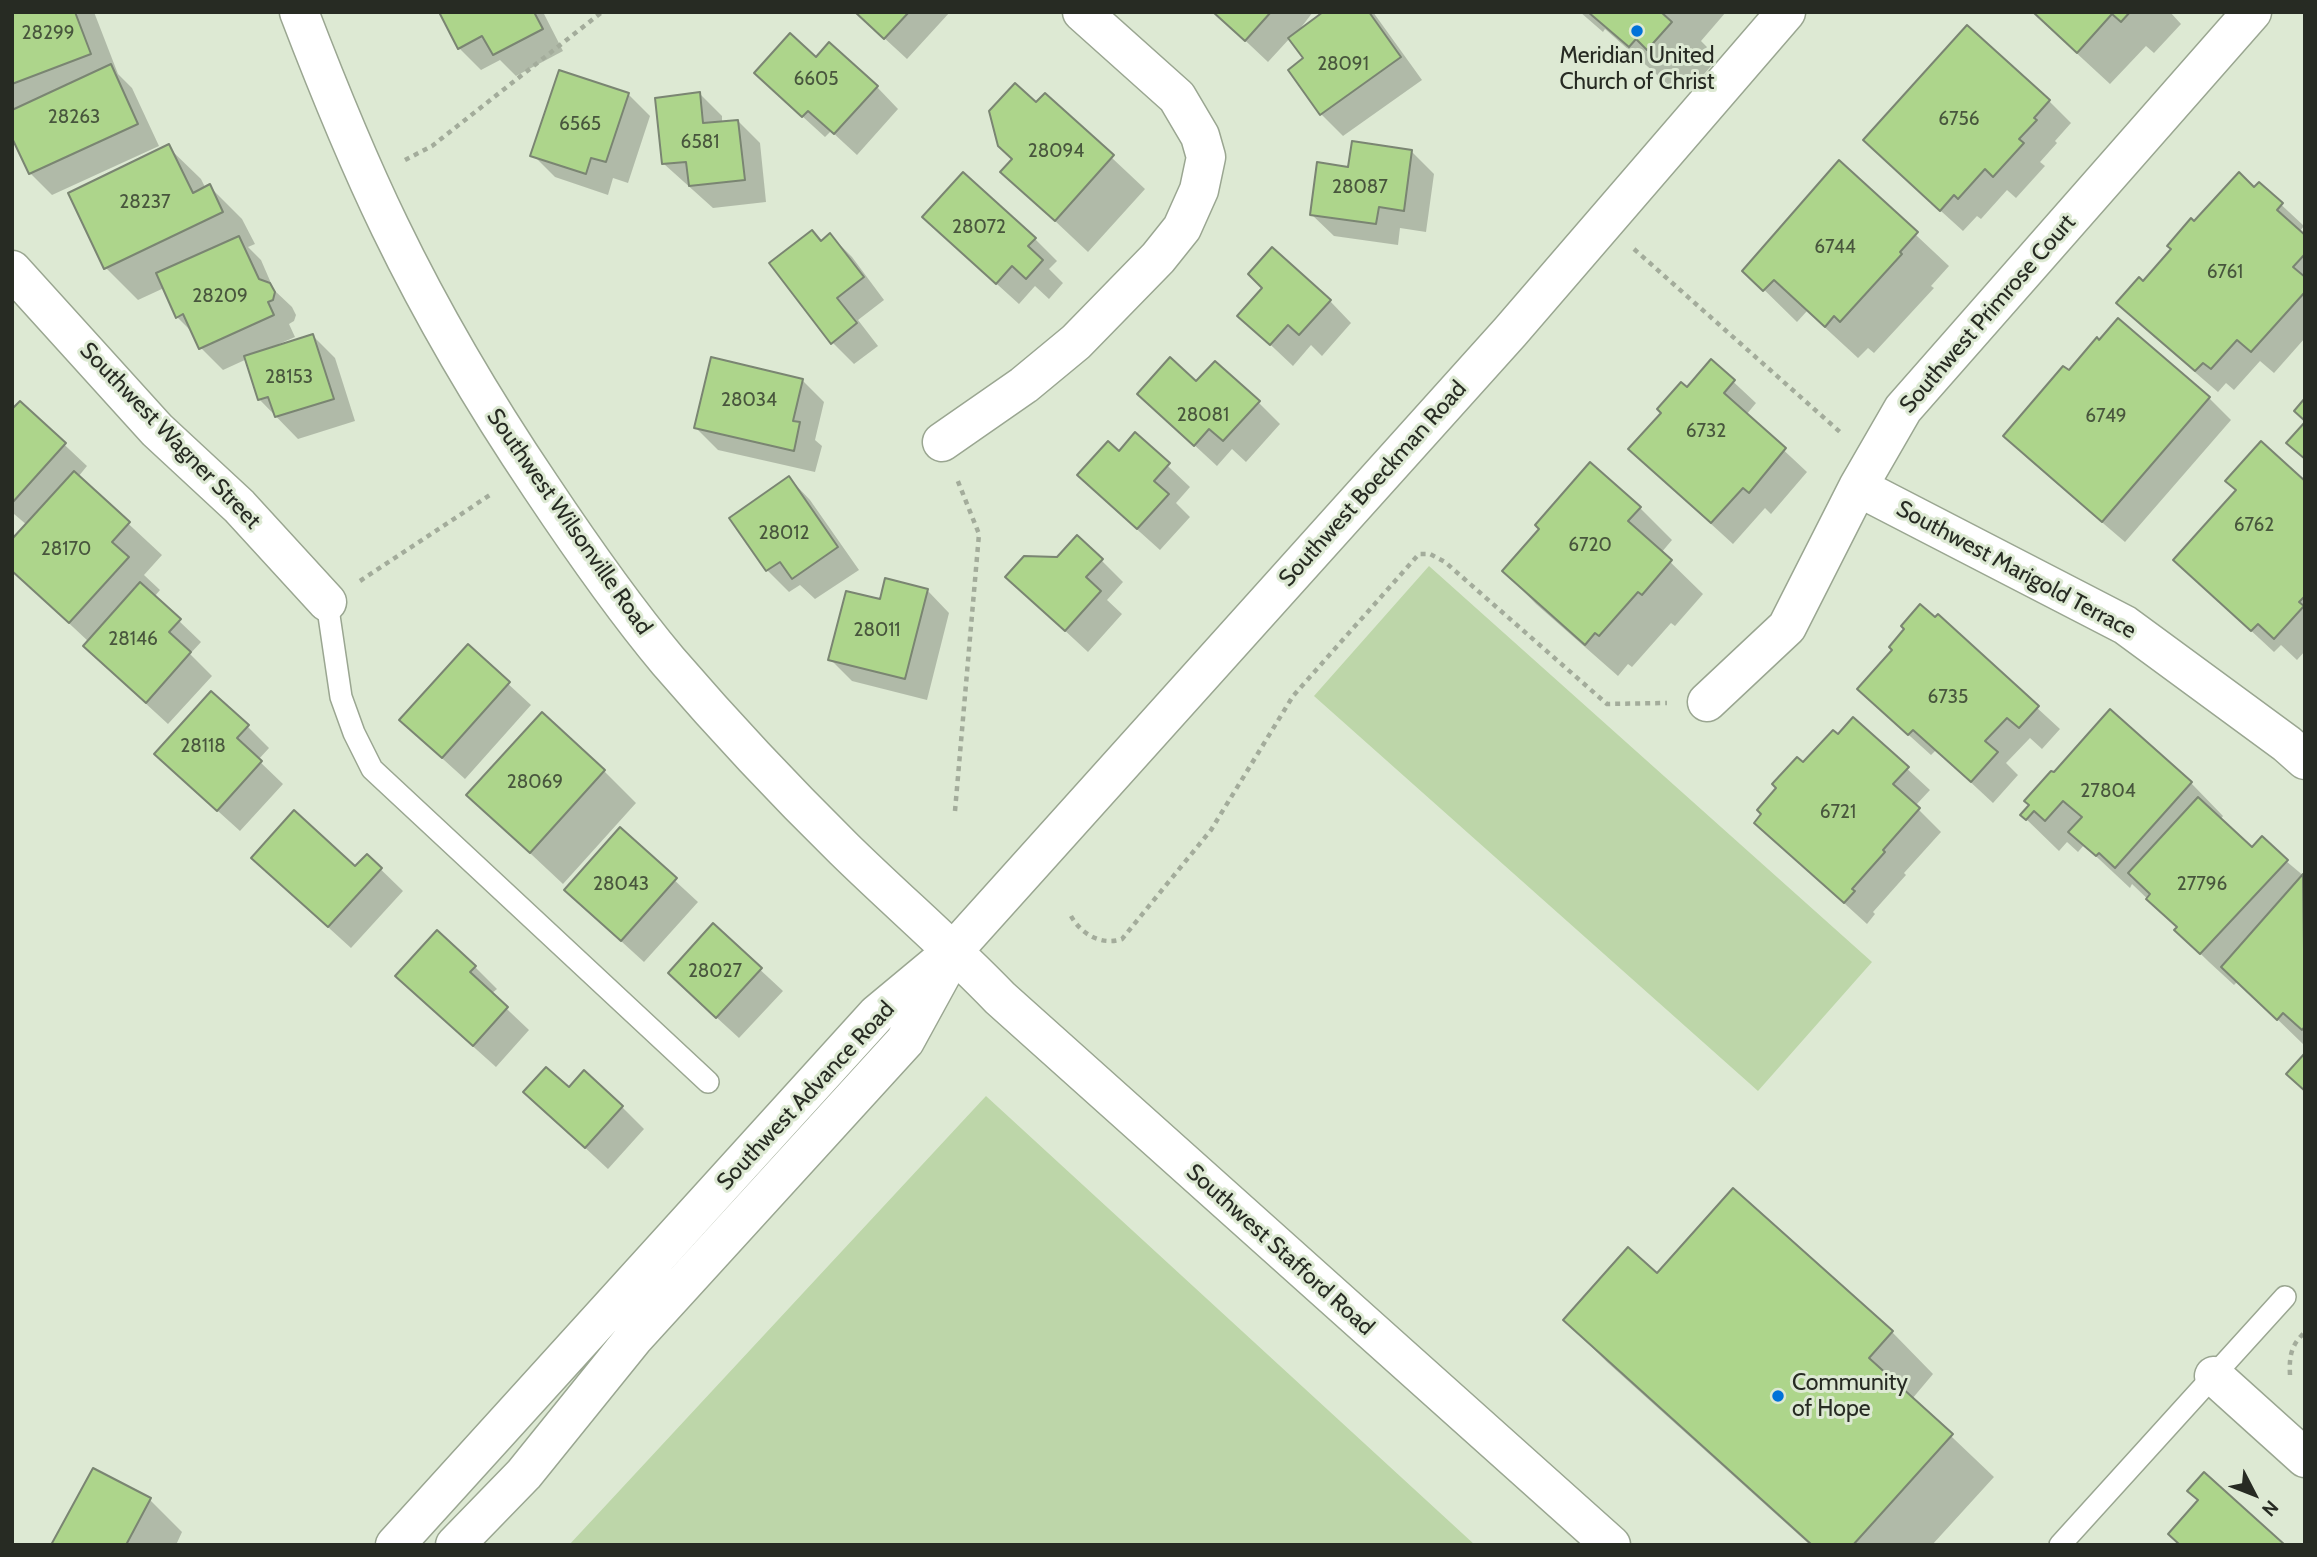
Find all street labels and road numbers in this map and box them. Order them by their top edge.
street label: Southwest Primrose Court [1894,209,2082,419]
street label: Southwest Wagner Street [74,337,266,535]
street label: Southwest Boeckman Road [1273,376,1473,592]
street label: Southwest Wilsonville Road [480,404,658,640]
street label: Southwest Marigold Terrace [1891,495,2141,645]
street label: Southwest Advance Road [711,996,901,1196]
street label: Southwest Stafford Road [1180,1158,1380,1342]

